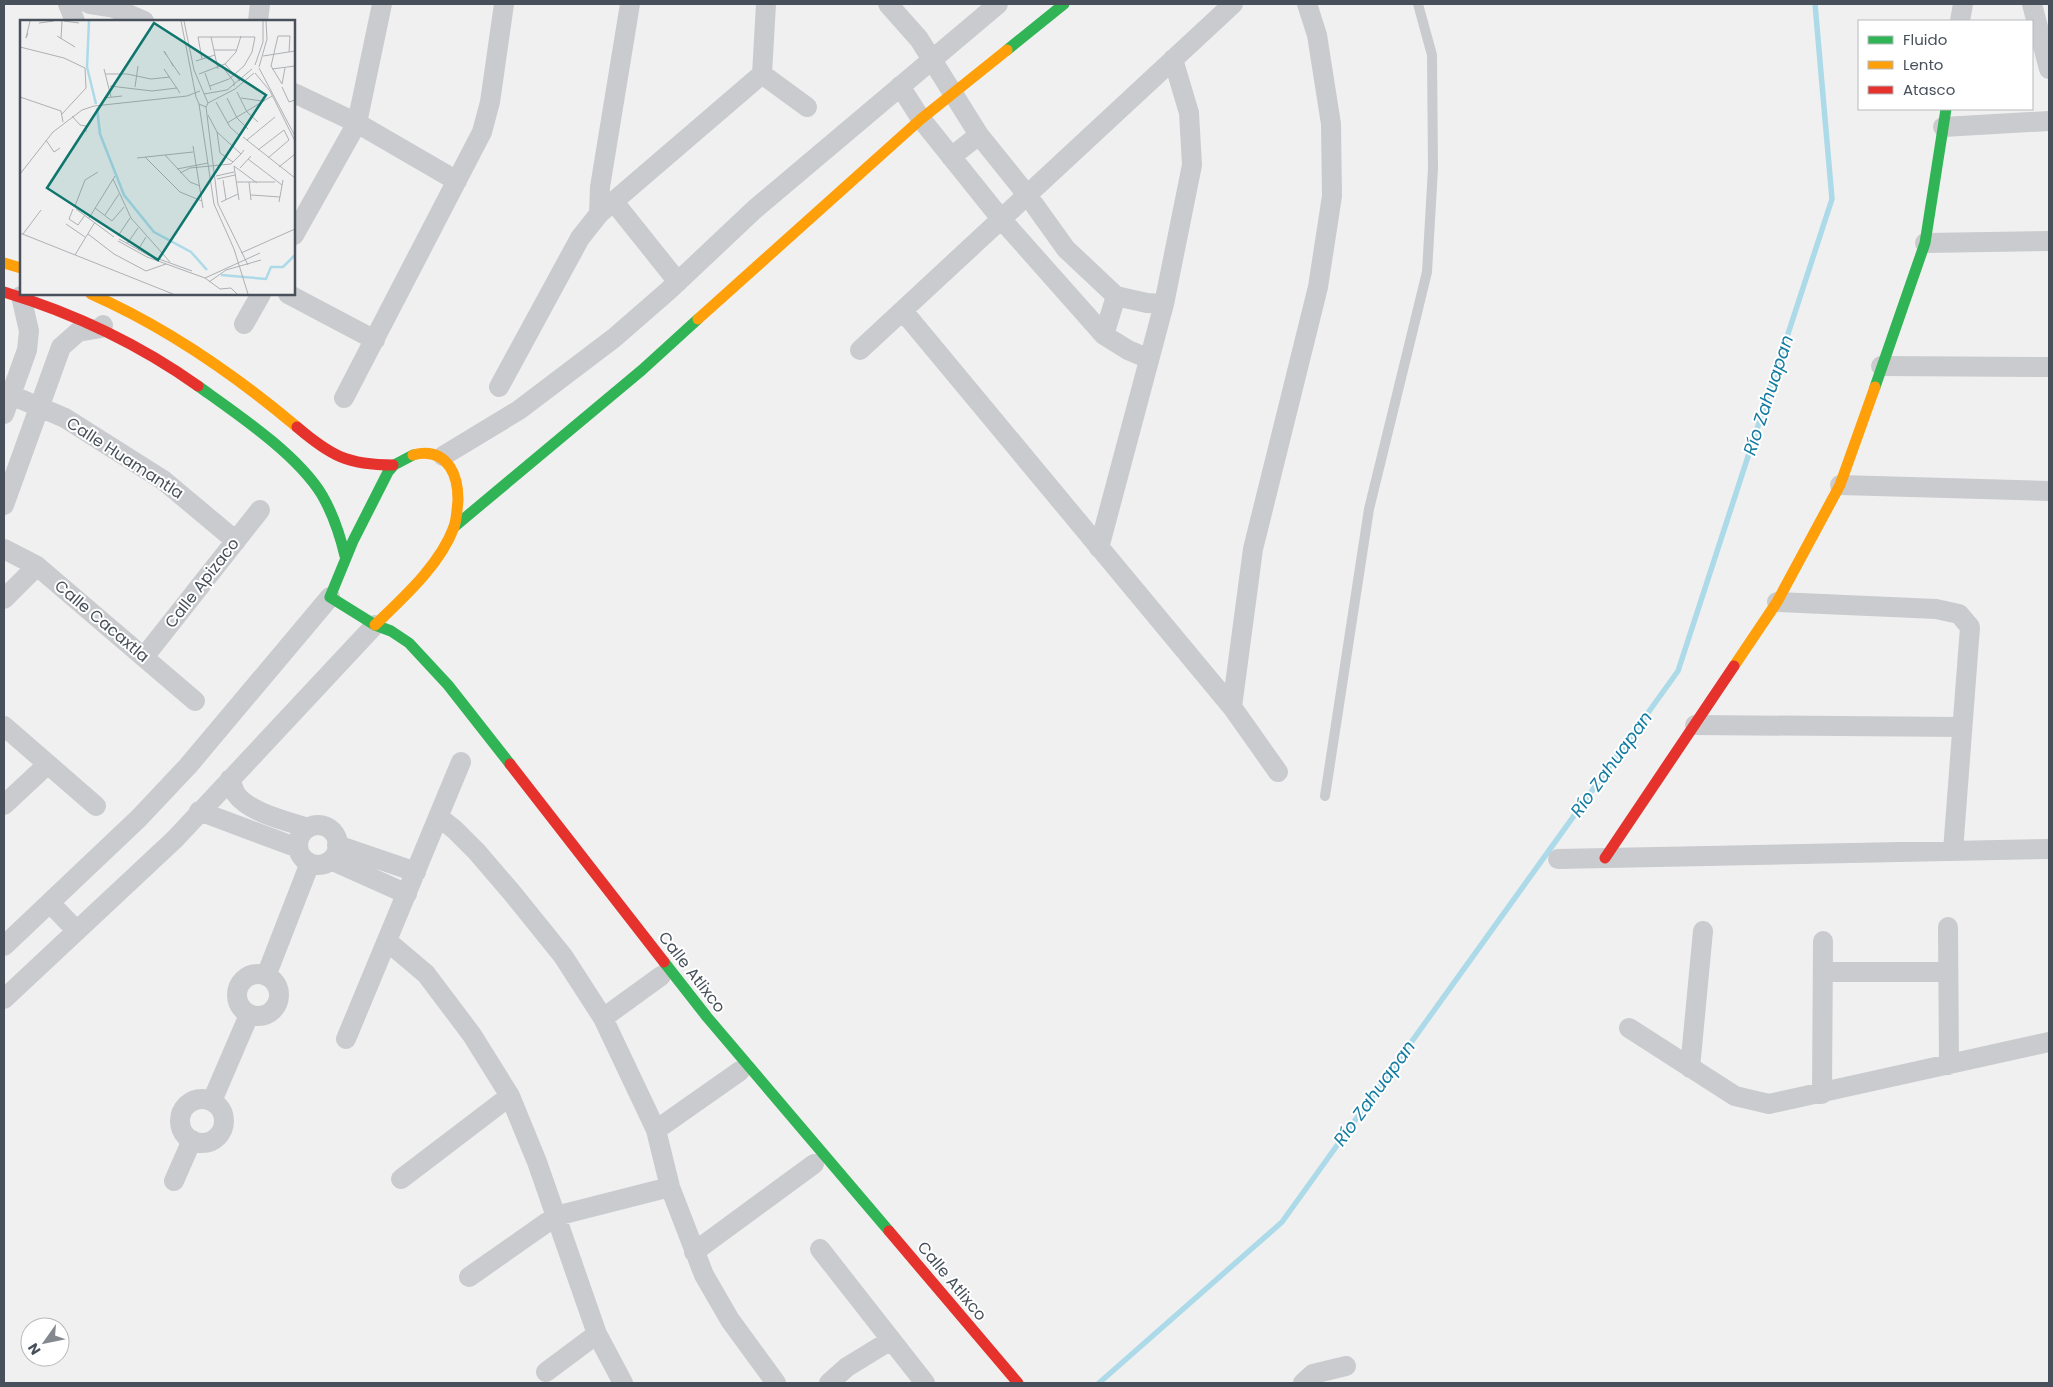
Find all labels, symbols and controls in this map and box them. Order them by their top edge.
inset map [20,20,295,295]
legend [1858,20,2033,110]
text: Fluido [1903,29,1947,50]
text: Lento [1903,54,1943,75]
text: Atasco [1903,79,1955,100]
water label: Río Zahuapan [1737,332,1799,458]
street label: Calle Huamantla [62,411,188,505]
street label: Calle Apizaco [159,533,245,633]
street label: Calle Cacaxtla [50,575,154,667]
water label: Río Zahuapan [1564,706,1658,822]
street label: Calle Atlixco [653,927,731,1017]
water label: Río Zahuapan [1327,1035,1421,1151]
street label: Calle Atlixco [912,1236,992,1326]
north arrow [20,1317,70,1367]
text: N [23,1339,45,1359]

